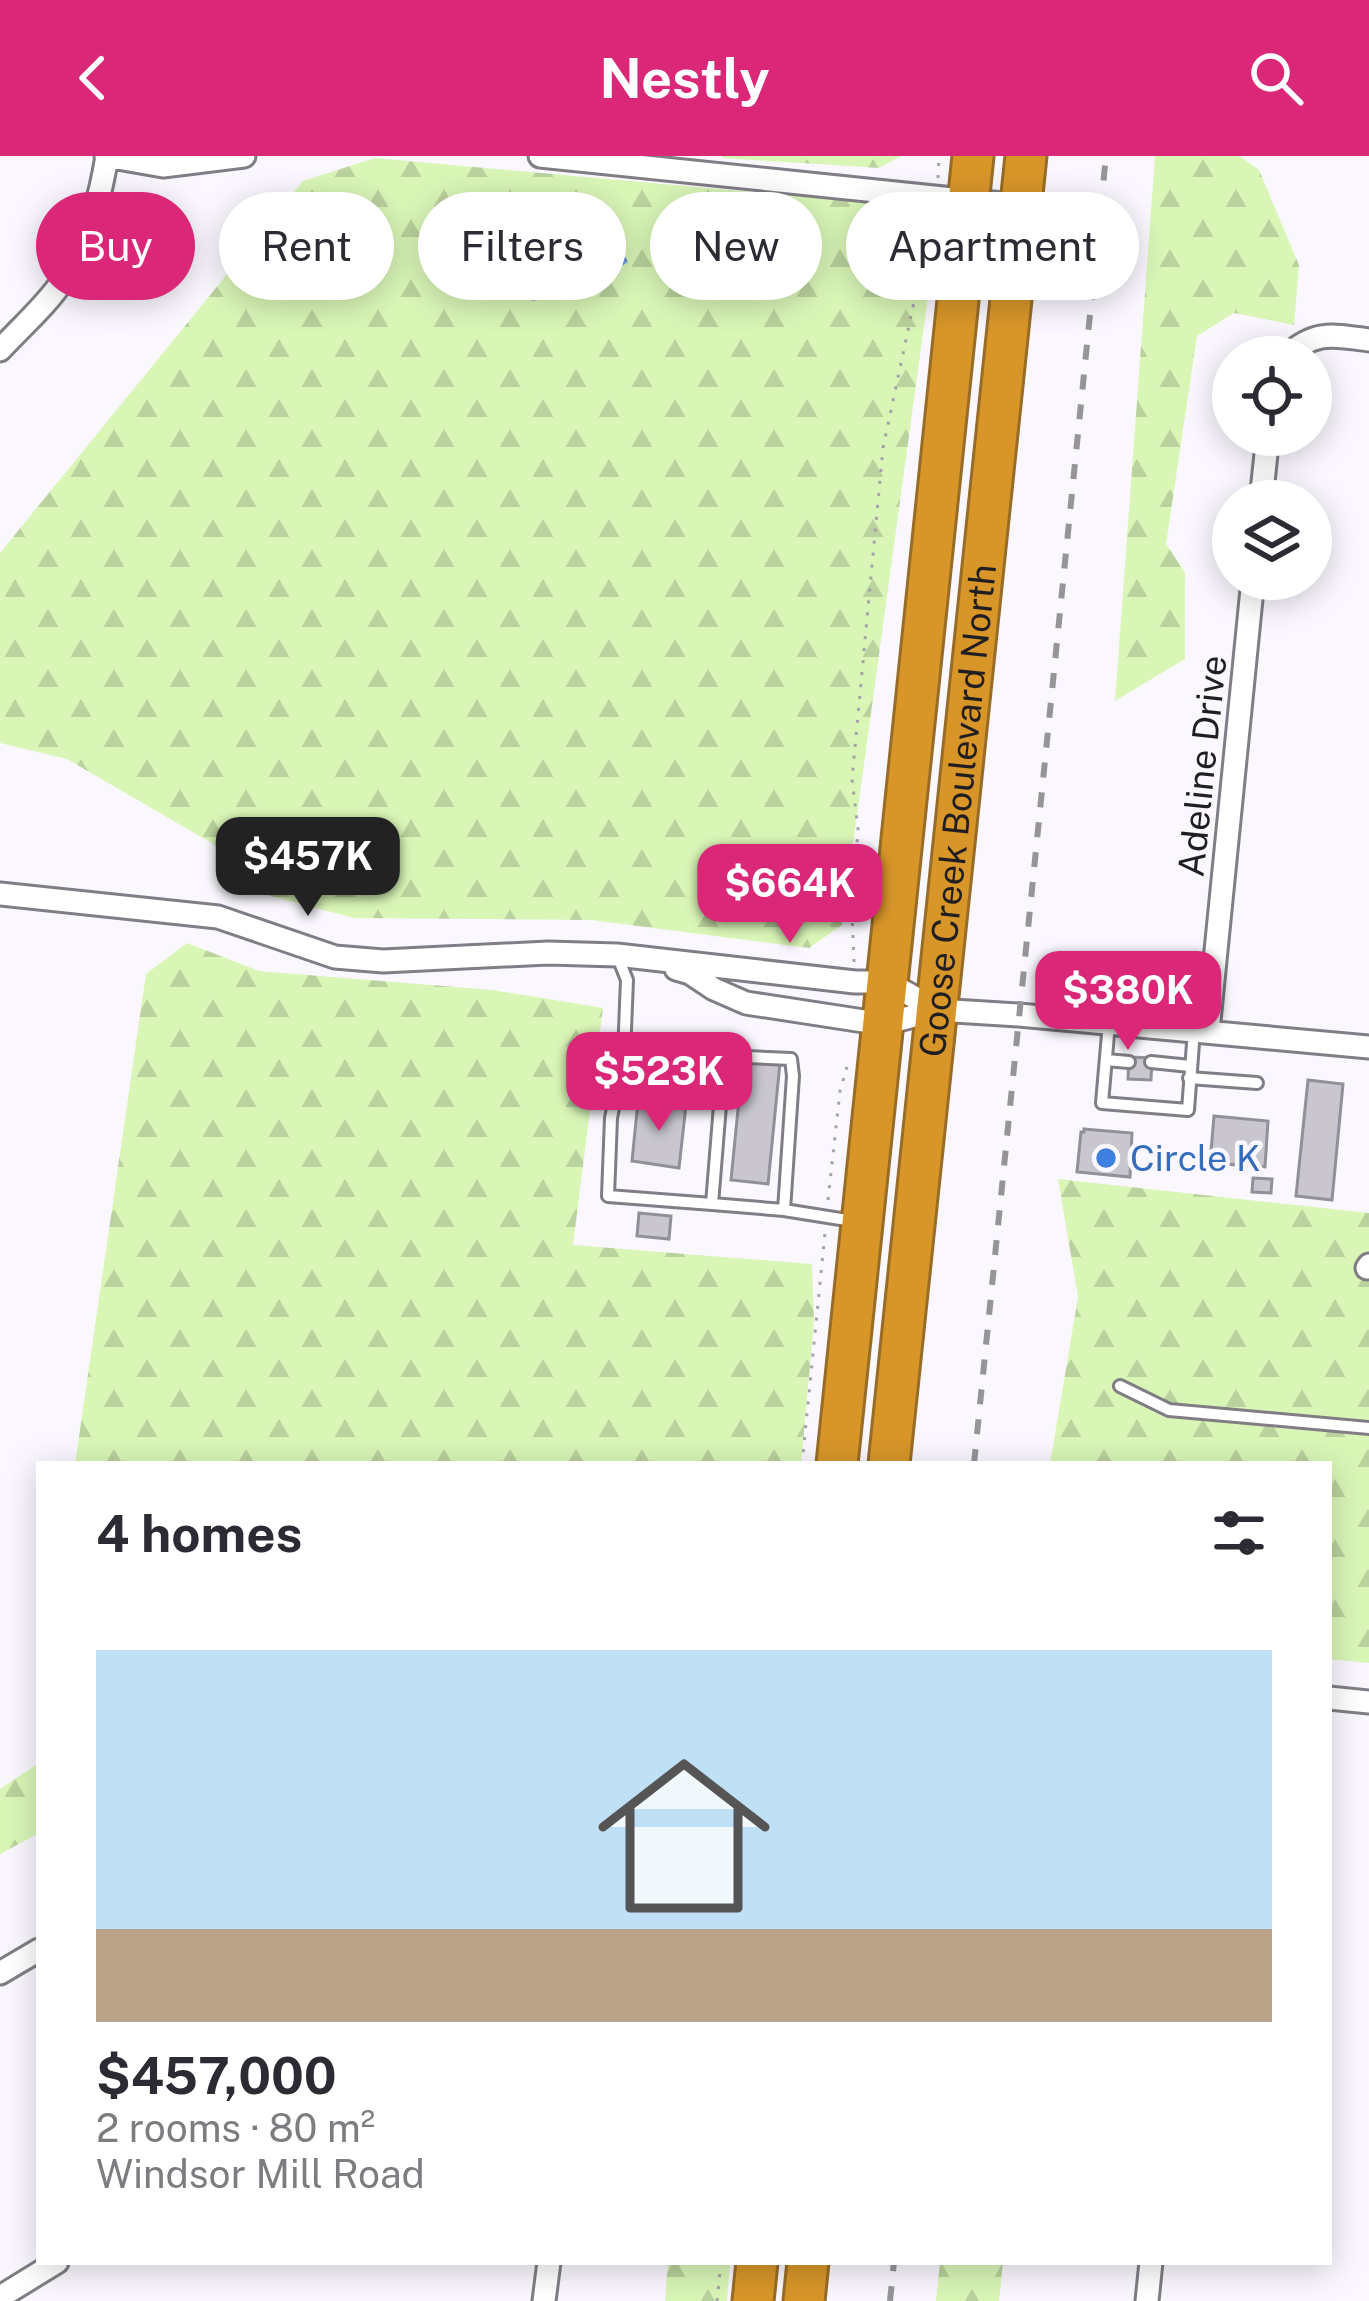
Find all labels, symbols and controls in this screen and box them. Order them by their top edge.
icon: back [60,45,126,111]
icon: search [1243,45,1309,111]
text: Nestly [599,47,770,110]
chip: Buy [36,192,195,300]
chip: Rent [219,192,394,300]
chip: Filters [418,192,626,300]
chip: New [650,192,822,300]
chip: Apartment [846,192,1139,300]
map controls [1212,336,1332,600]
button: locate [1212,336,1332,456]
button: layers [1212,480,1332,600]
street label: Goose Creek Boulevard North [911,562,1004,1059]
street label: Adeline Drive [1169,653,1235,879]
pin: $457K [224,817,392,919]
text: $457K [243,833,373,879]
pin: $664K [706,844,874,946]
text: $664K [724,860,856,906]
pin: $380K [1044,951,1212,1053]
text: $380K [1062,967,1194,1013]
pin: $523K [575,1032,743,1134]
text: $523K [593,1048,725,1094]
place label: Circle K [1130,1137,1261,1179]
marker: Circle K [1093,1145,1119,1171]
icon: filters [1206,1500,1272,1566]
text: 4 homes [96,1504,302,1563]
icon: home [576,1728,792,1944]
text: $457,000 [96,2046,337,2105]
text: 2 rooms · 80 m² [96,2105,375,2151]
text: Windsor Mill Road [96,2151,425,2197]

